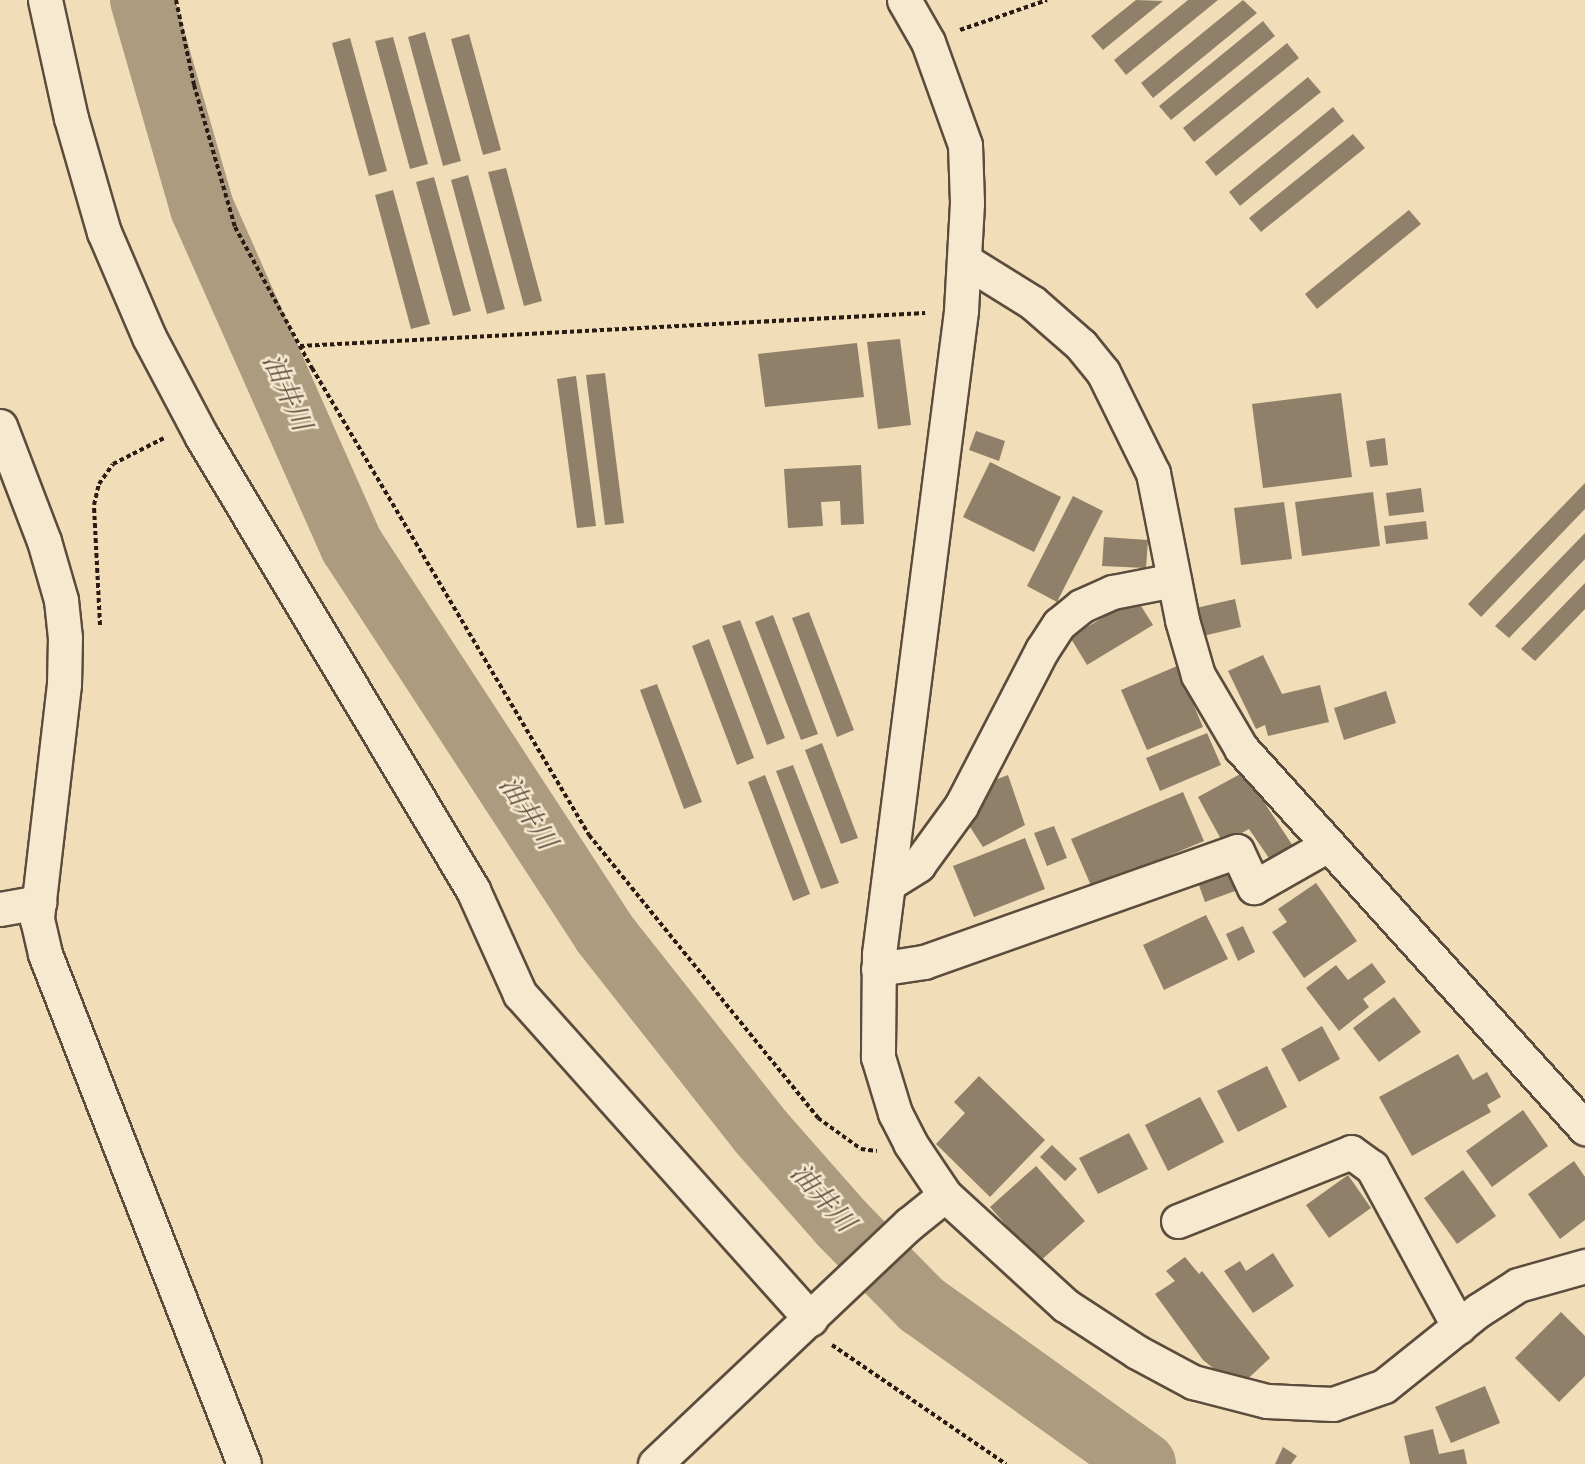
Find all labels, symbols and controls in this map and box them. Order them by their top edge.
water label: 油井川 [254,349,316,437]
water label: 油井川 [490,771,562,857]
water label: 油井川 [782,1158,860,1240]

